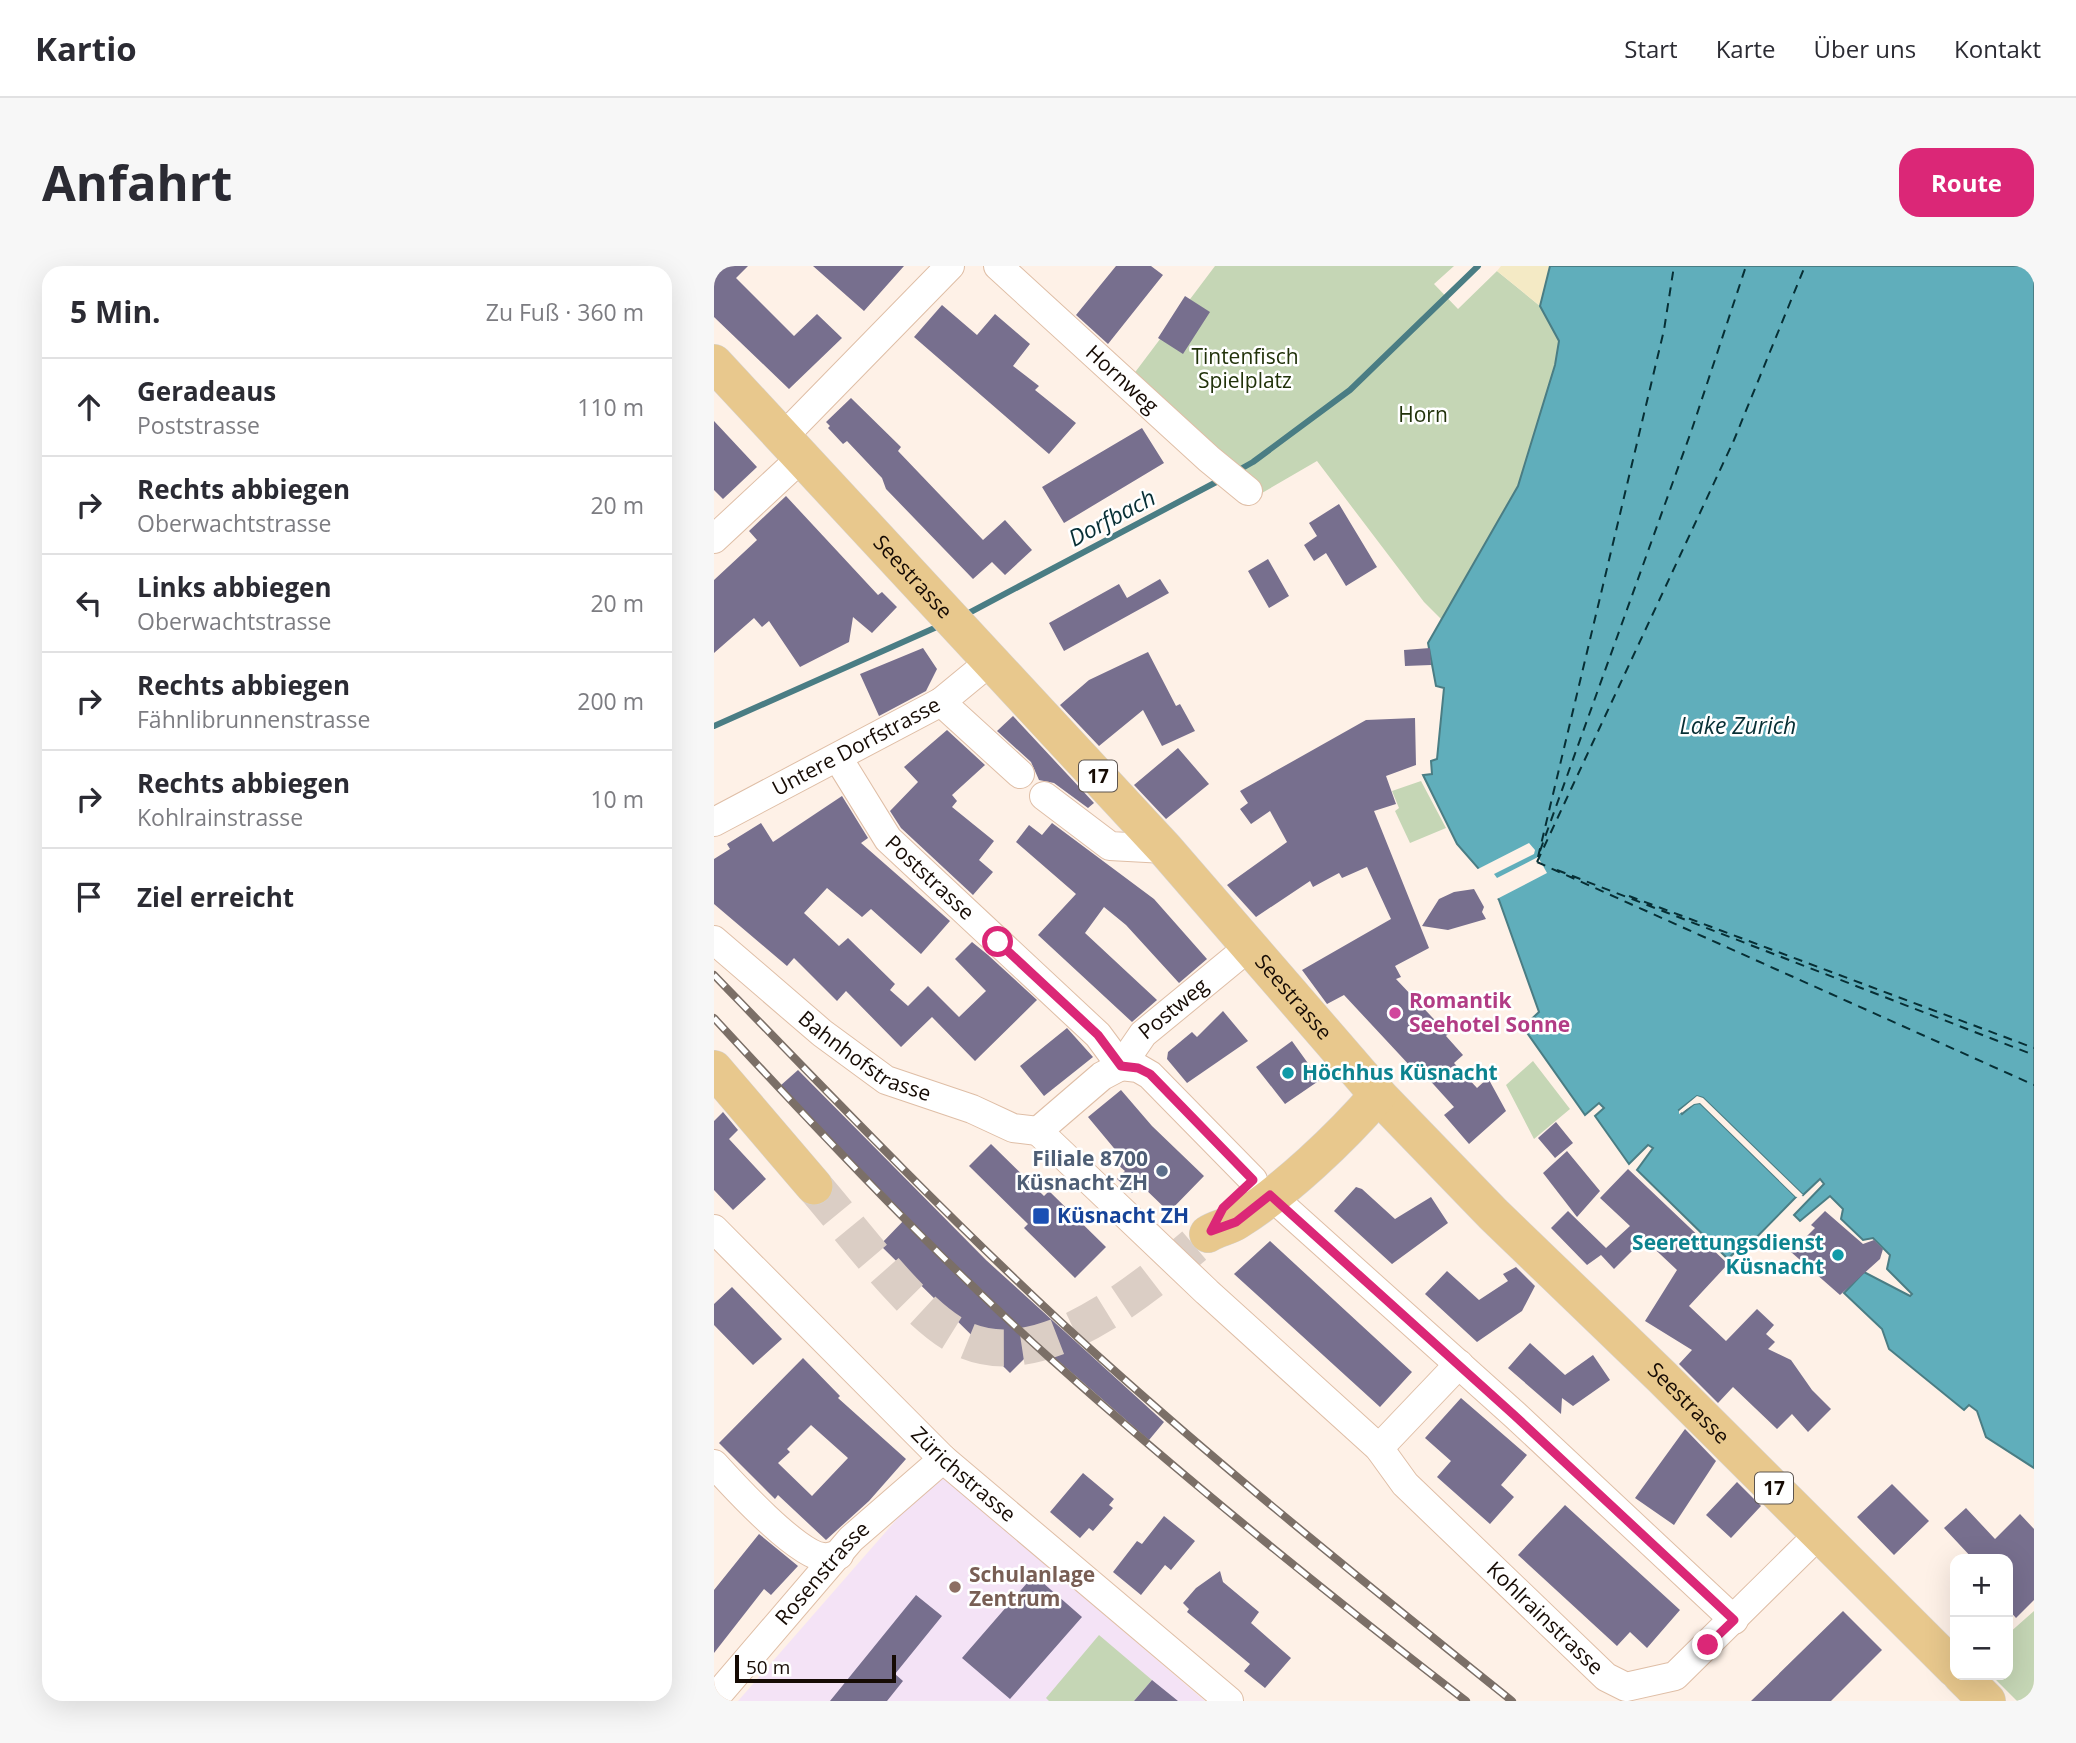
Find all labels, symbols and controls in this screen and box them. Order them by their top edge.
text: Kartio [35,26,137,71]
text: Start [1624,32,1678,65]
text: Karte [1716,32,1776,65]
text: Über uns [1814,32,1916,65]
text: Kontakt [1954,32,2041,65]
button: Route [1899,148,2034,217]
text: Anfahrt [42,149,232,215]
text: 5 Min. [70,291,161,332]
text: Zu Fuß · 360 m [486,296,644,328]
street label: Hornweg [1080,338,1165,419]
park label: Tintenfisch Spielplatz [1191,342,1299,394]
text: Geradeaus [137,373,276,409]
icon: ahead [70,388,108,426]
text: 110 m [577,391,644,423]
park label: Horn [1398,400,1448,428]
text: Poststrasse [137,409,260,441]
text: Rechts abbiegen [137,471,350,507]
water label: Dorfbach [1062,481,1161,553]
icon: right [70,486,108,524]
text: 20 m [590,489,644,521]
text: Oberwachtstrasse [137,507,331,539]
street label: Seestrasse [867,528,959,624]
text: Links abbiegen [137,569,332,605]
icon: left [70,584,108,622]
text: 20 m [590,587,644,619]
text: Oberwachtstrasse [137,605,331,637]
text: Rechts abbiegen [137,667,350,703]
icon: right [70,682,108,720]
text: 200 m [577,685,644,717]
street label: Untere Dorfstrasse [767,690,945,802]
text: Fähnlibrunnenstrasse [137,703,370,735]
water label: Lake Zurich [1680,709,1796,741]
road number: 17 [1079,761,1117,792]
text: Rechts abbiegen [137,765,350,801]
icon: right [70,780,108,818]
text: 10 m [590,783,644,815]
text: Kohlrainstrasse [137,801,303,833]
street label: Poststrasse [880,828,981,926]
icon: arrive [70,878,108,916]
text: Ziel erreicht [137,879,294,915]
route start [982,926,1013,957]
street label: Seestrasse [1249,948,1339,1045]
street label: Postweg [1132,971,1213,1045]
place label: Romantik Seehotel Sonne [1409,986,1570,1038]
street label: Bahnhofstrasse [793,1004,935,1107]
marker: Romantik Seehotel Sonne [1387,1005,1403,1021]
place label: Höchhus Küsnacht [1302,1058,1498,1086]
marker: Höchhus Küsnacht [1280,1065,1296,1081]
place label: Filiale 8700 Küsnacht ZH [1016,1144,1148,1196]
marker: Filiale 8700 Küsnacht ZH [1154,1163,1170,1179]
place label: Küsnacht ZH [1057,1201,1189,1229]
marker: Küsnacht ZH [1031,1206,1051,1226]
place label: Seerettungsdienst Küsnacht [1632,1228,1824,1280]
marker: Seerettungsdienst Küsnacht [1830,1247,1846,1263]
street label: Seestrasse [1642,1356,1736,1449]
street label: Zürichstrasse [905,1420,1022,1528]
road number: 17 [1755,1472,1793,1504]
street label: Rosenstrasse [768,1514,875,1631]
map controls [1950,1554,2013,1680]
button: + [1950,1554,2013,1617]
street label: Kohlrainstrasse [1481,1555,1610,1680]
place label: Schulanlage Zentrum [969,1560,1095,1612]
marker: Schulanlage Zentrum [947,1579,963,1595]
button: − [1950,1617,2013,1680]
route end [1692,1629,1723,1660]
scale bar [735,1652,896,1684]
text: 50 m [746,1654,790,1680]

